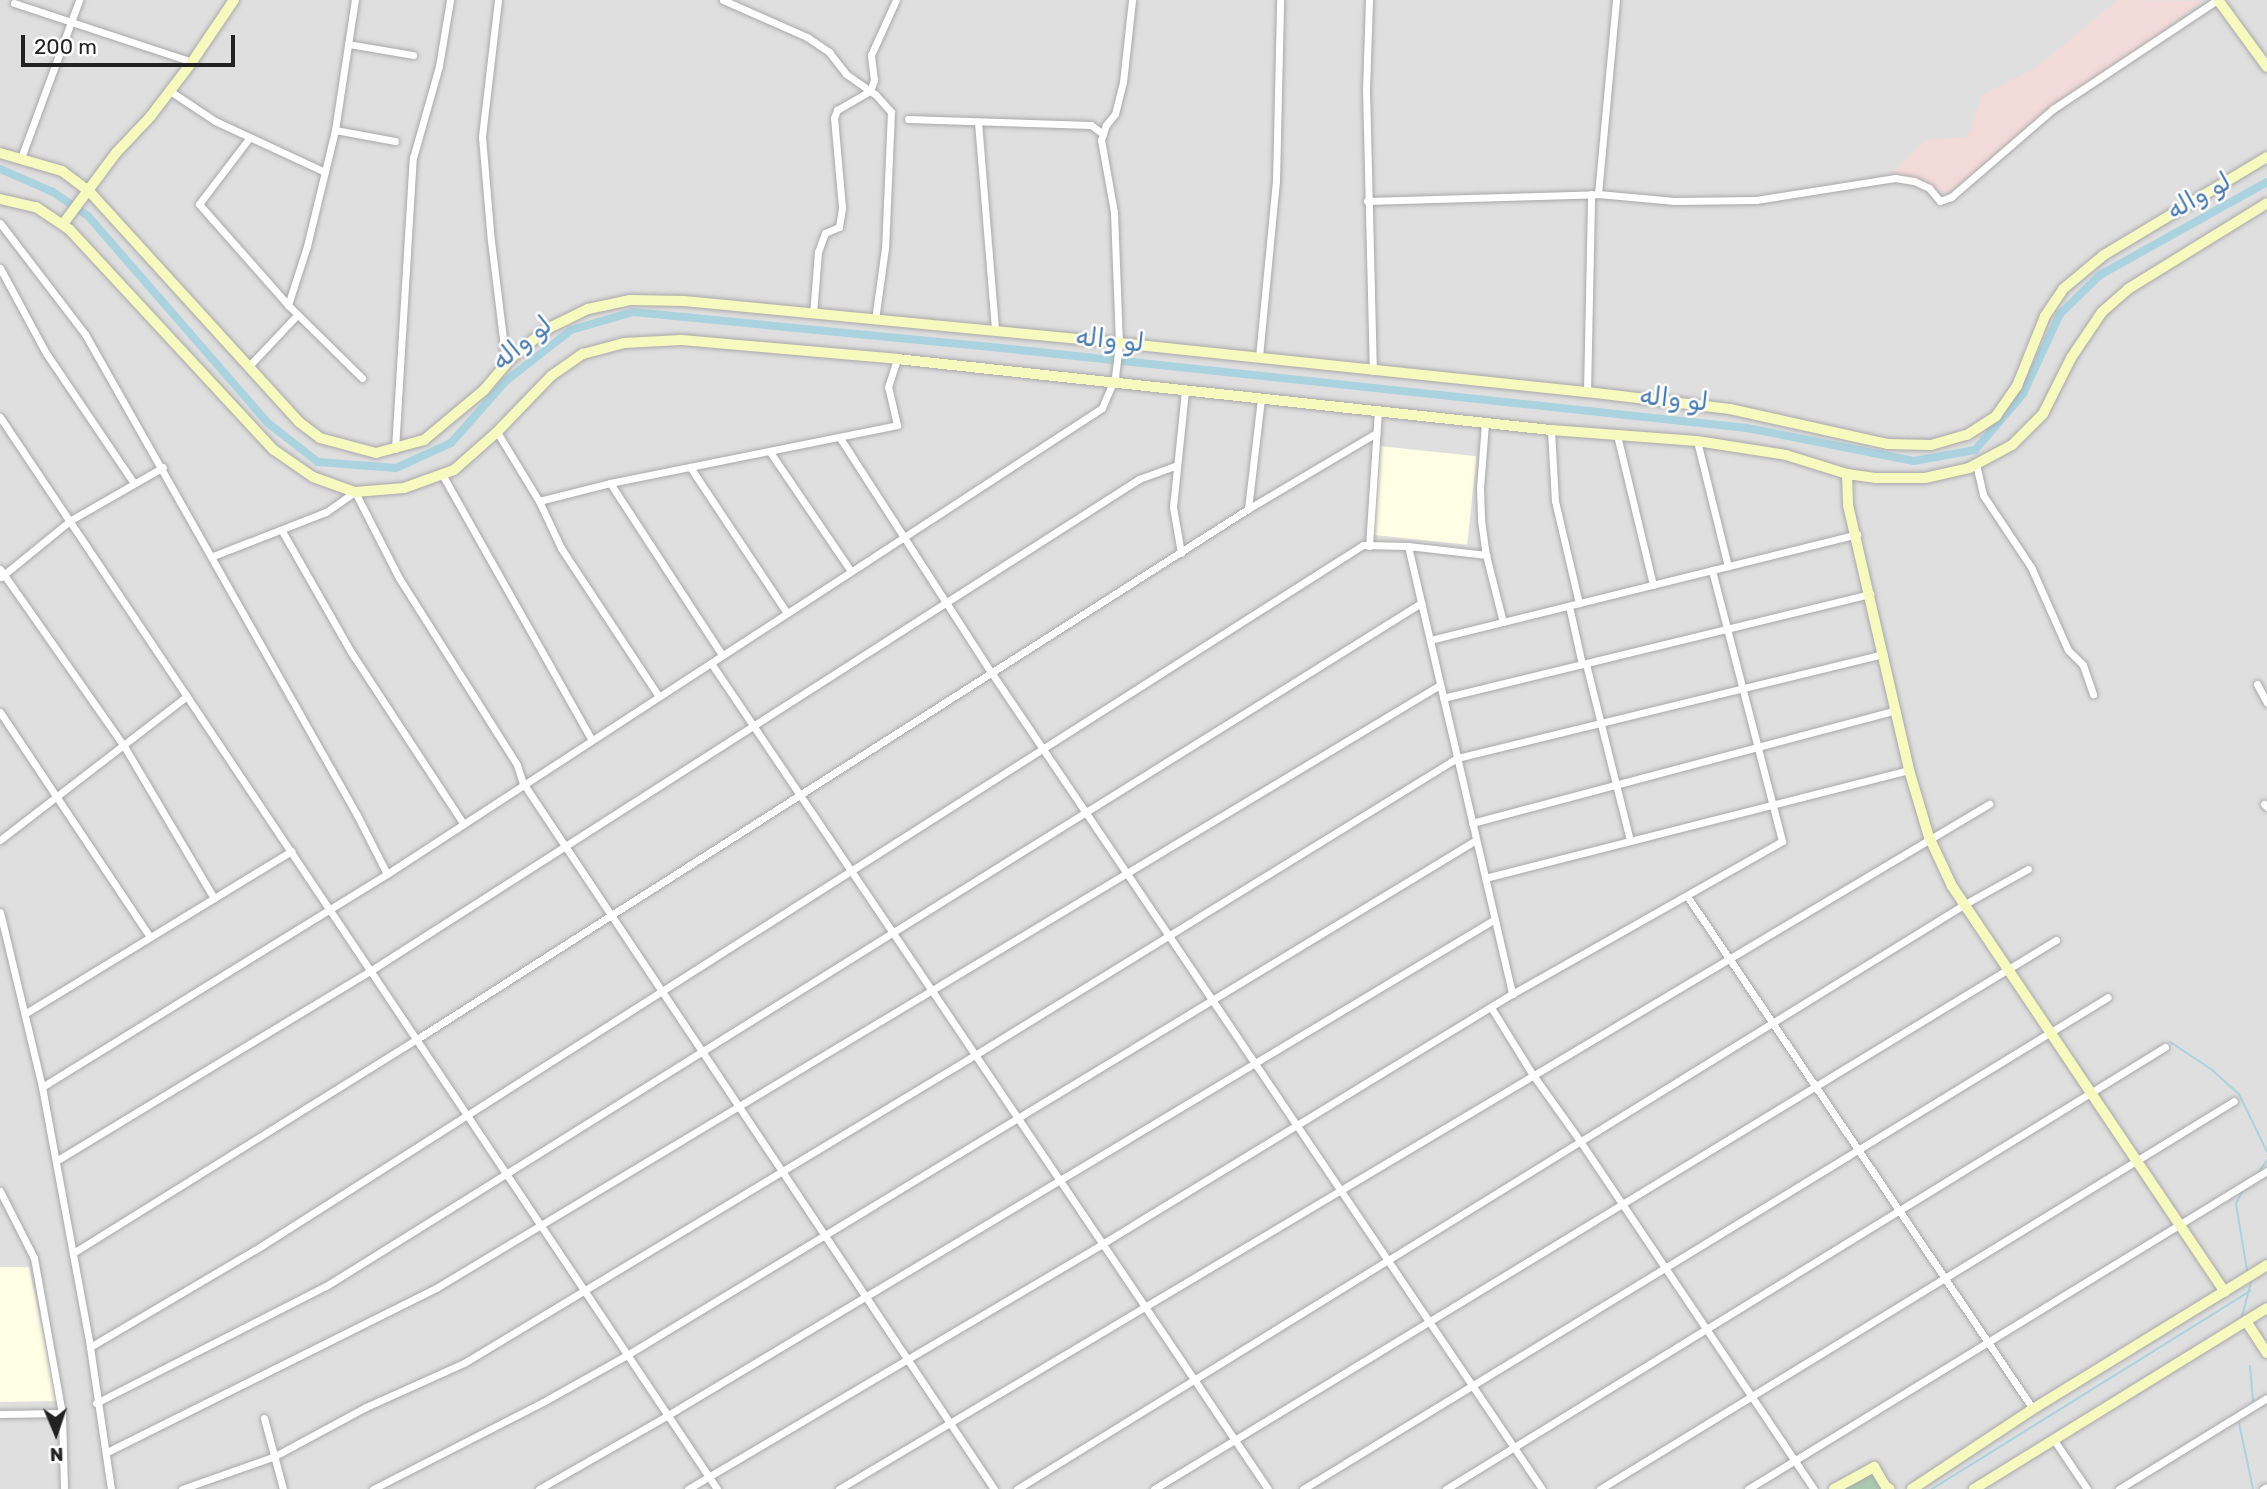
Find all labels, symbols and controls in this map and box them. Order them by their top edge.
scale bar [24,21,238,65]
text: 200 m [34,34,97,59]
water label: لو واله [2161,166,2237,226]
water label: لو واله [485,309,559,377]
water label: لو واله [1074,321,1146,359]
water label: لو واله [1638,380,1710,418]
north arrow [21,1398,91,1468]
text: N [50,1443,64,1466]

